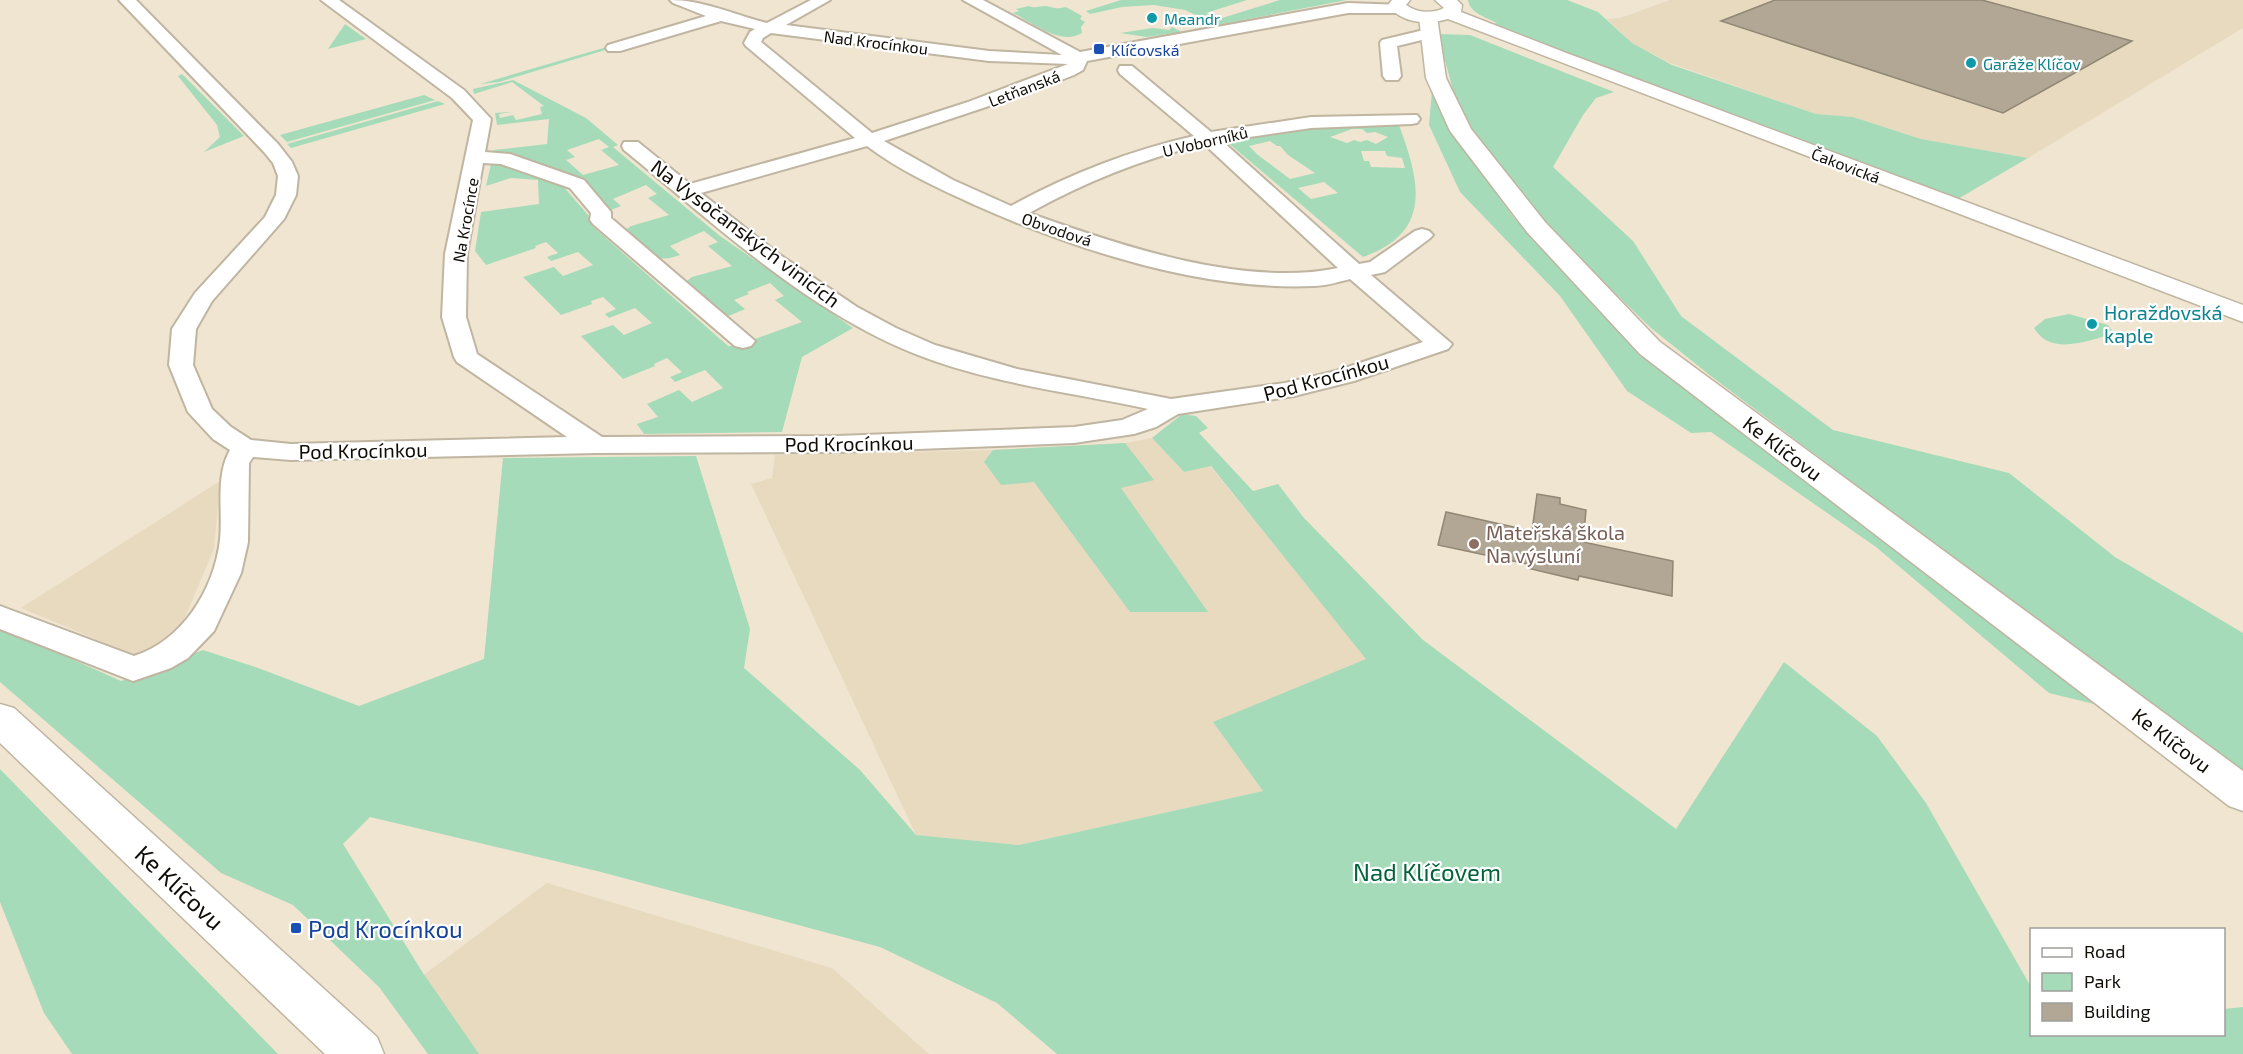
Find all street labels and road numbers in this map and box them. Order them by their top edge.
street label: Nad Krocínkou [823,26,929,58]
street label: Letňanská [985,66,1063,110]
street label: U Voborníků [1160,122,1250,160]
street label: Čakovická [1809,143,1883,187]
street label: Na Vysočanských vinicích [647,154,845,312]
street label: Na Krocínce [448,176,482,264]
street label: Obvodová [1020,208,1094,250]
street label: Pod Krocínkou [1261,349,1391,405]
street label: Ke Klíčovu [1739,411,1827,485]
street label: Pod Krocínkou [784,430,914,456]
street label: Pod Krocínkou [298,437,428,463]
street label: Ke Klíčovu [2128,703,2216,777]
street label: Ke Klíčovu [130,839,230,935]

